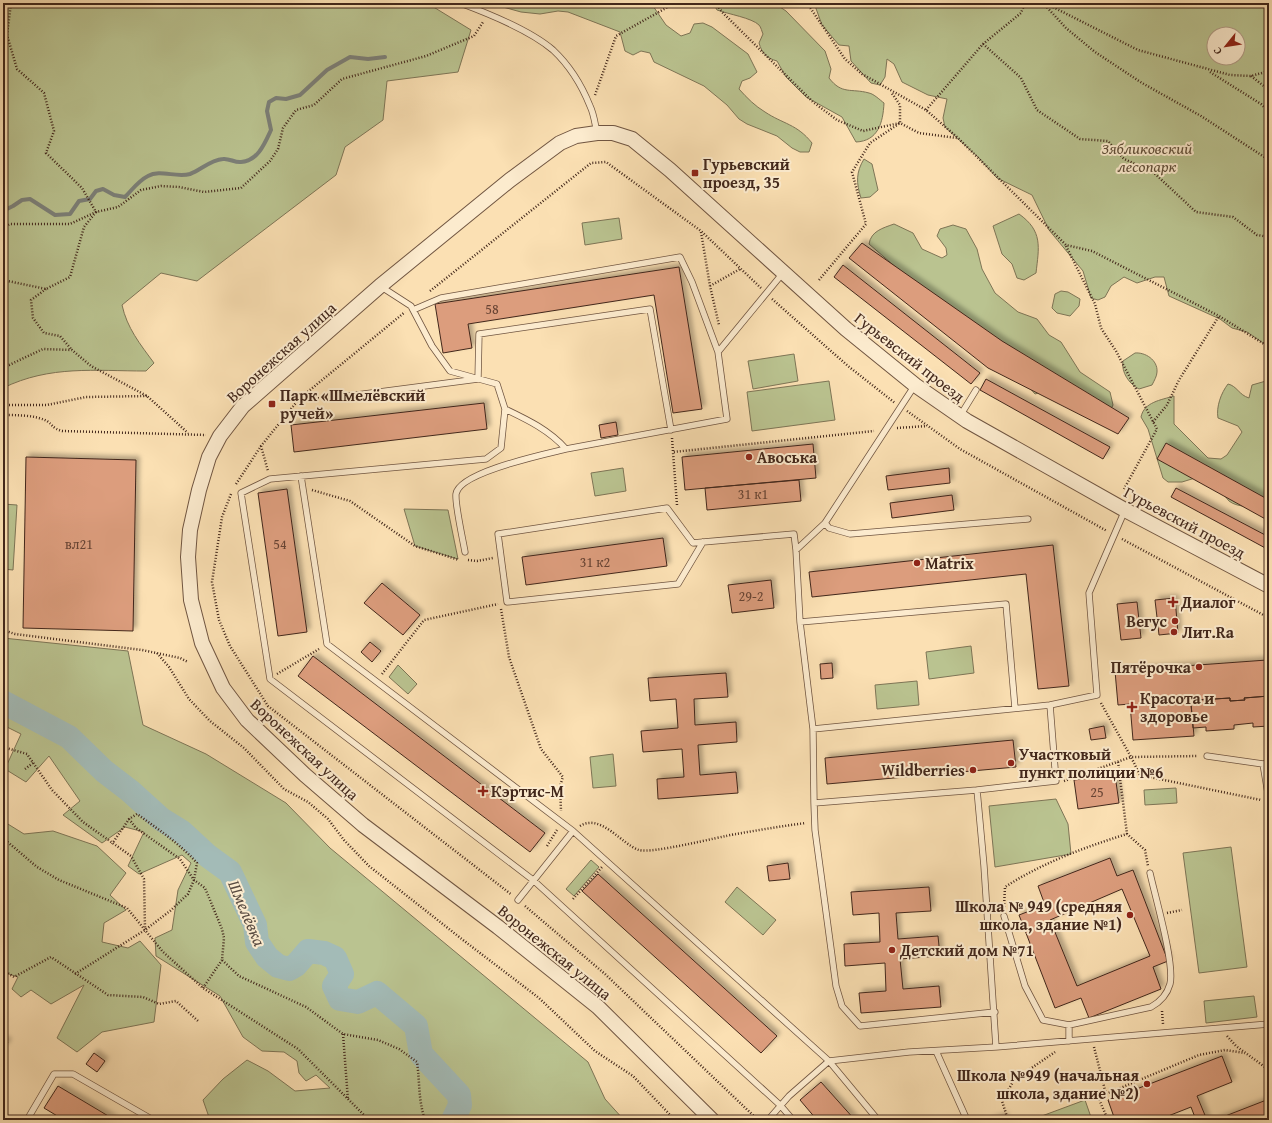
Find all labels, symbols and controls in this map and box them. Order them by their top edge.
north arrow [1206,26,1246,66]
text: С [1209,44,1226,58]
park label: Зябликовский лесопарк [1102,136,1192,178]
place label: Гурьевский проезд, 35 [703,152,790,194]
marker: Гурьевский проезд, 35 [690,168,700,178]
street label: Воронежская улица [221,296,341,408]
house number: 58 [485,299,499,319]
street label: Гурьевский проезд [850,306,971,408]
place label: Парк «Шмелёвский ручей» [280,383,425,425]
marker: Парк «Шмелёвский ручей» [267,399,277,409]
place label: Авоська [757,445,818,469]
marker: Авоська [744,452,754,462]
street label: Гурьевский проезд [1120,480,1250,564]
house number: 31 к1 [738,484,768,504]
house number: вл21 [65,534,93,554]
house number: 54 [273,534,287,554]
place label: Matrix [925,551,974,575]
house number: 31 к2 [580,552,610,572]
marker: Matrix [912,558,922,568]
house number: 29-2 [738,586,764,606]
place label: Диалог [1180,590,1236,614]
marker: Диалог [1168,597,1178,607]
place label: Вегус [1126,609,1168,633]
marker: Вегус [1170,616,1180,626]
place label: Лит.Ra [1182,620,1235,644]
marker: Лит.Ra [1169,627,1179,637]
place label: Пятёрочка [1111,655,1192,679]
marker: Пятёрочка [1194,662,1204,672]
place label: Красота и здоровье [1140,686,1214,728]
street label: Воронежская улица [245,692,365,806]
marker: Красота и здоровье [1127,702,1137,712]
place label: Участковый пункт полиции №6 [1019,742,1163,784]
place label: Wildberries [881,758,965,782]
marker: Участковый пункт полиции №6 [1006,758,1016,768]
marker: Wildberries [968,765,978,775]
place label: Кэртис-М [491,779,564,803]
house number: 25 [1090,782,1104,802]
marker: Кэртис-М [478,786,488,796]
water label: Шмелёвка [222,876,273,950]
place label: Школа № 949 (средняя школа, здание №1) [955,894,1122,936]
street label: Воронежская улица [493,898,617,1006]
marker: Школа № 949 (средняя школа, здание №1) [1125,910,1135,920]
place label: Детский дом №71 [899,938,1034,962]
marker: Детский дом №71 [887,945,897,955]
place label: Школа №949 (начальная школа, здание №2) [957,1063,1139,1105]
marker: Школа №949 (начальная школа, здание №2) [1142,1079,1152,1089]

